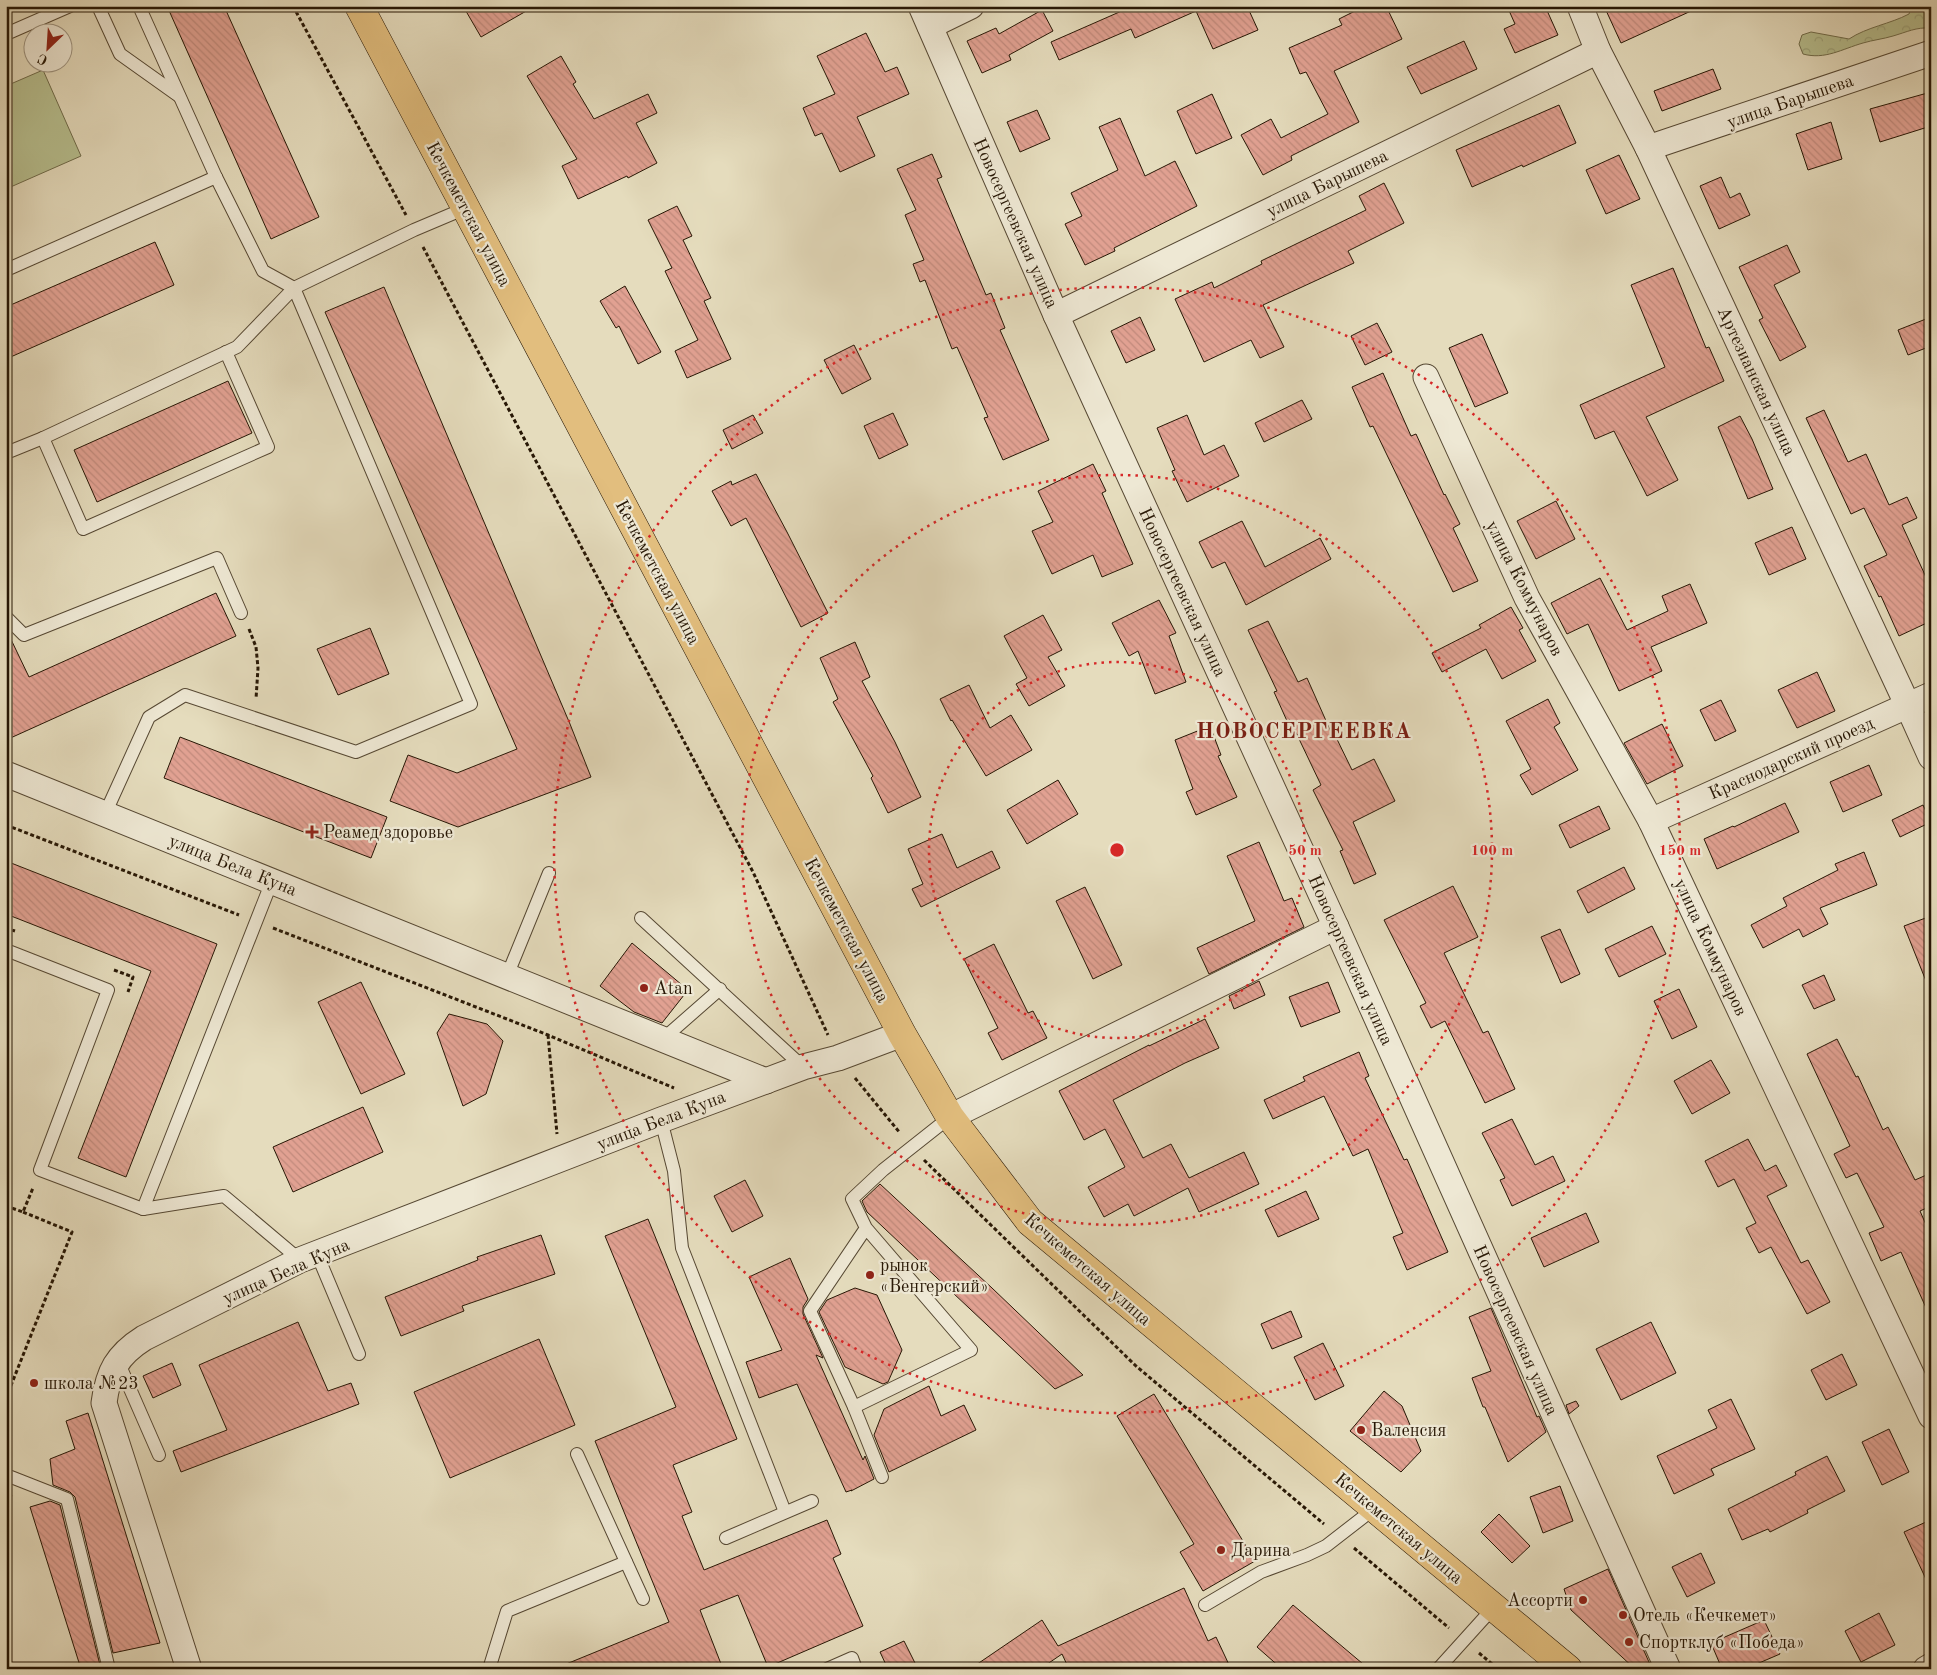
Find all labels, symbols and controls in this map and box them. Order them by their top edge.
north arrow [22,22,72,72]
text: С [36,51,50,67]
street label: улица Барышева [1725,72,1856,132]
street label: Новосергеевская улица [969,135,1061,311]
street label: Кечкеметская улица [422,139,514,290]
street label: улица Барышева [1264,147,1391,221]
street label: Артезианская улица [1714,304,1799,459]
street label: Кечкеметская улица [611,497,703,648]
street label: Новосергеевская улица [1135,505,1229,680]
street label: улица Коммунаров [1482,518,1566,659]
street label: Краснодарский проезд [1706,714,1877,804]
district label: НОВОСЕРГЕЕВКА [1196,721,1412,743]
place label: Реамед здоровье [323,824,453,842]
marker: Реамед здоровье [305,825,319,839]
street label: улица Бела Куна [166,832,299,900]
centre of rings [1108,841,1126,859]
text: 50 m [1288,844,1322,859]
text: 100 m [1471,844,1513,859]
text: 150 m [1659,844,1701,859]
street label: Кечкеметская улица [800,855,892,1006]
street label: Новосергеевская улица [1304,872,1396,1048]
street label: улица Коммунаров [1670,876,1750,1019]
place label: Аtan [654,980,693,998]
marker: Аtan [638,982,650,994]
street label: улица Бела Куна [594,1088,728,1154]
street label: Кечкеметская улица [1021,1210,1154,1329]
street label: улица Бела Куна [220,1236,353,1308]
street label: Новосергеевская улица [1469,1242,1561,1418]
place label: рынок «Венгерский» [880,1257,989,1296]
marker: рынок «Венгерский» [864,1269,876,1281]
place label: школа №23 [44,1375,139,1393]
marker: школа №23 [28,1377,40,1389]
place label: Валенсия [1371,1422,1446,1440]
marker: Валенсия [1355,1424,1367,1436]
street label: Кечкеметская улица [1331,1470,1466,1587]
place label: Дарина [1231,1542,1291,1560]
marker: Дарина [1215,1544,1227,1556]
place label: Ассорти [1507,1592,1573,1610]
marker: Ассорти [1577,1594,1589,1606]
place label: Отель «Кечкемет» [1633,1607,1777,1625]
marker: Отель «Кечкемет» [1617,1609,1629,1621]
place label: Спортклуб «Победа» [1639,1634,1805,1652]
marker: Спортклуб «Победа» [1623,1636,1635,1648]

